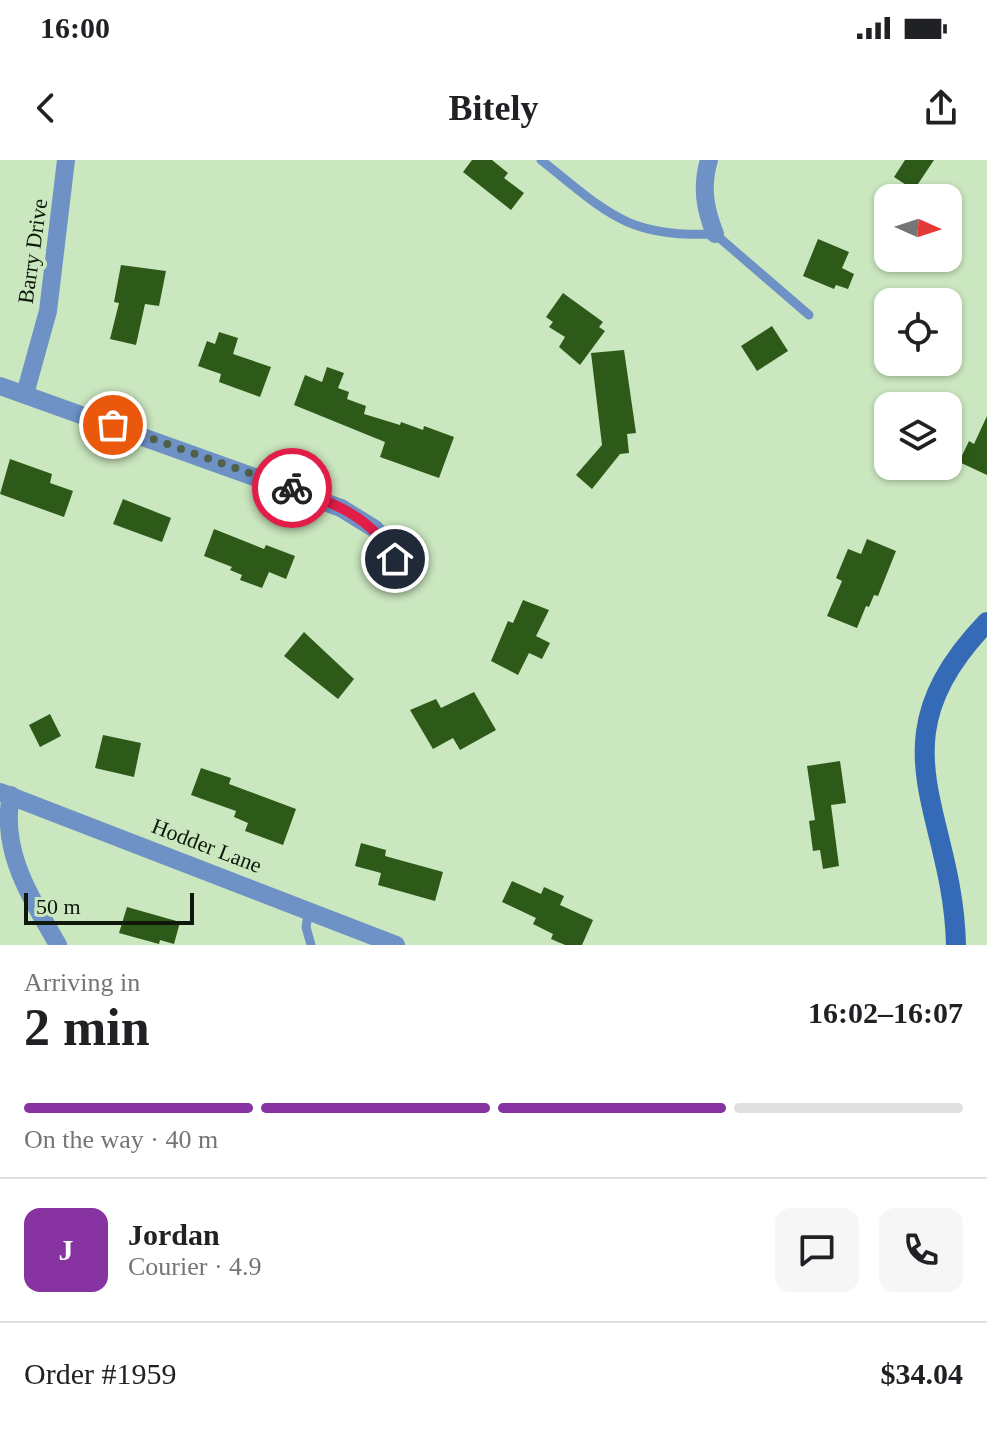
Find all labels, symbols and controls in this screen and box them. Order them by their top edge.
text: 16:00 [40,11,110,44]
icon: back [24,86,68,130]
icon: share [919,86,963,130]
text: Bitely [449,88,538,128]
north arrow [874,184,962,272]
map controls [874,184,962,480]
street label: Barry Drive [13,197,52,305]
button: locate [874,288,962,376]
pin [79,391,147,459]
button: layers [874,392,962,480]
icon: bag [91,403,135,447]
courier [252,448,332,528]
icon: bike [270,466,314,510]
pin [361,525,429,593]
icon: home [373,537,417,581]
street label: Hodder Lane [148,813,265,878]
scale bar [24,889,194,925]
text: 50 m [36,894,81,919]
text: Arriving in [24,968,140,997]
text: 16:02–16:07 [808,996,963,1029]
text: 2 min [24,999,150,1056]
text: On the way · 40 m [24,1125,218,1154]
button: chat [775,1208,859,1292]
button: phone [879,1208,963,1292]
text: Jordan [128,1218,220,1251]
text: J [59,1233,74,1266]
text: Courier · 4.9 [128,1252,262,1281]
text: Order #1959 [24,1357,176,1390]
text: $34.04 [881,1357,963,1390]

